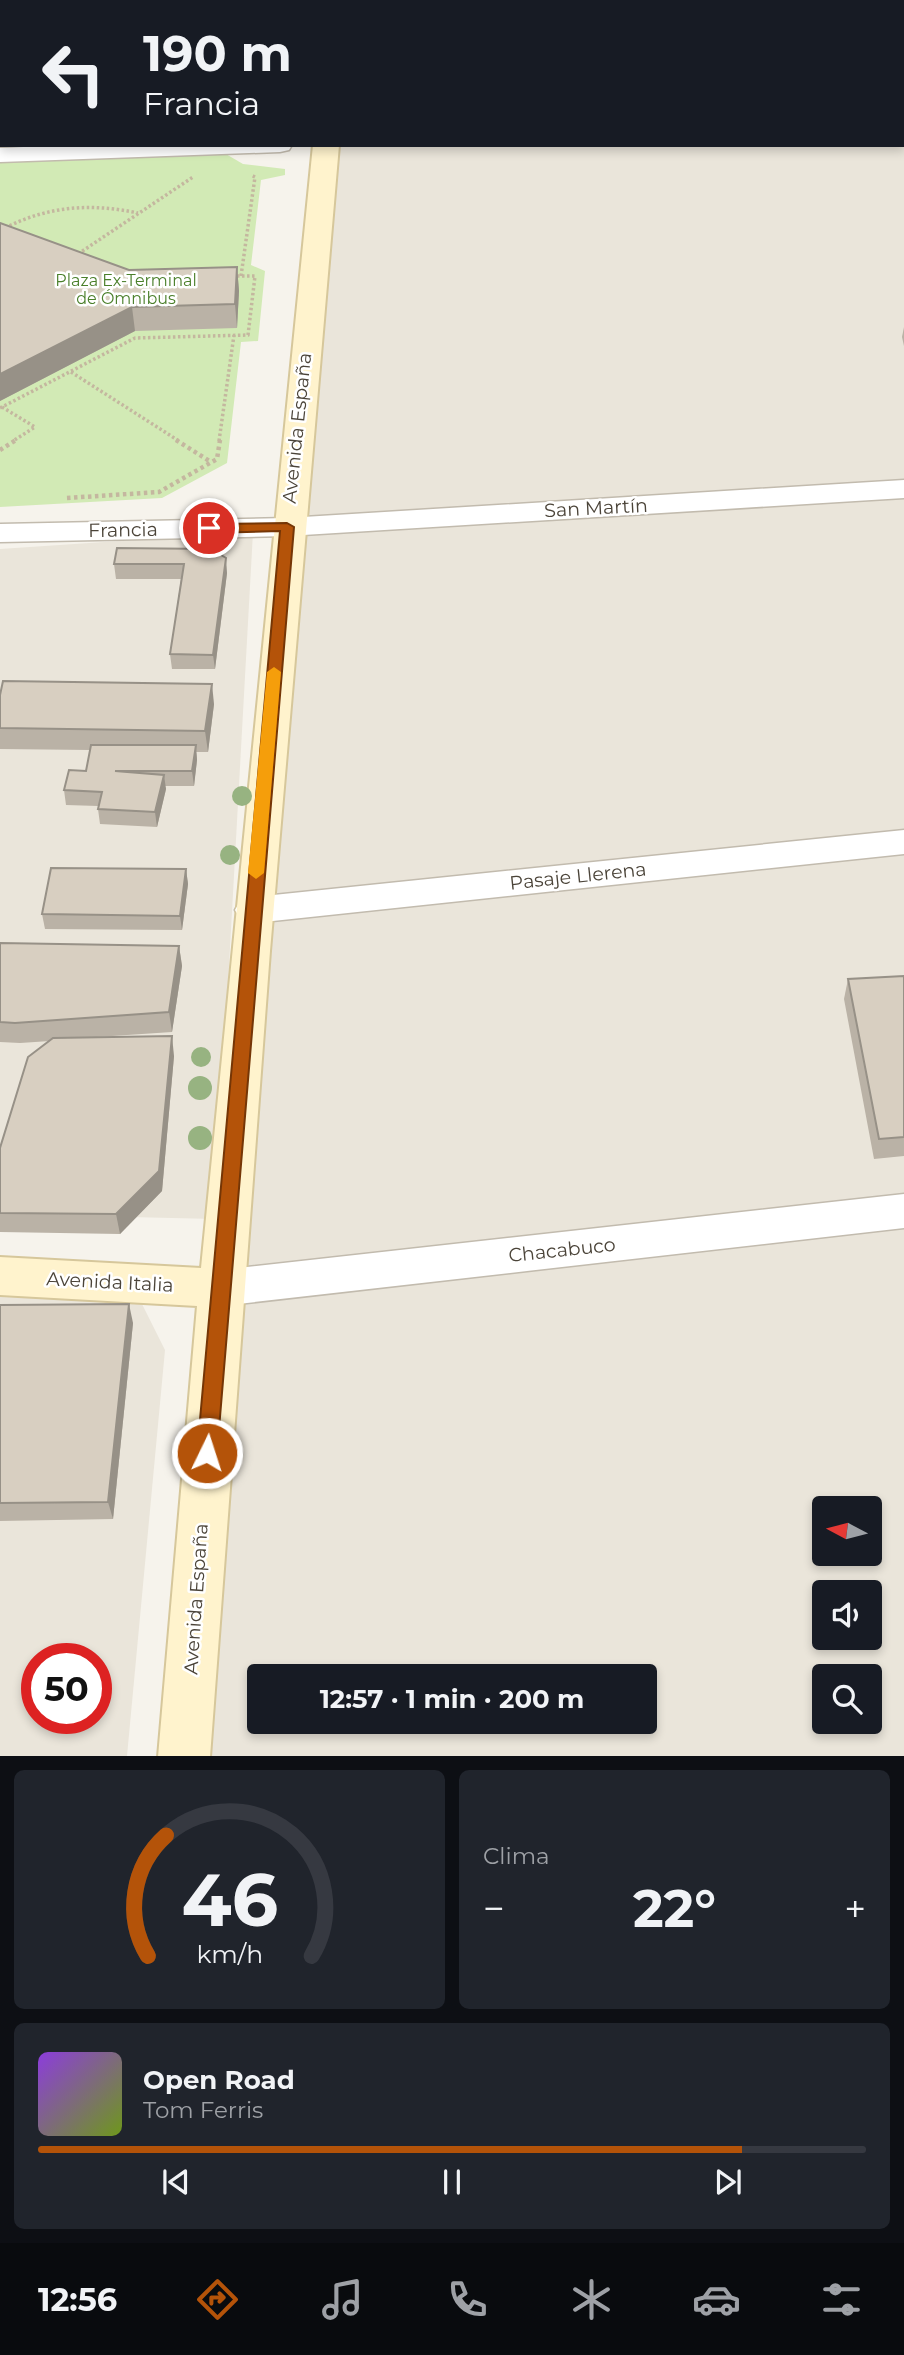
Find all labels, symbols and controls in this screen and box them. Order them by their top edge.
text: 190 m [143,24,292,83]
icon: left [28,28,119,119]
text: Francia [143,84,260,123]
park label: Plaza Ex-Terminal de Ómnibus [55,271,197,308]
street label: Avenida España [278,351,316,505]
street label: San Martín [544,494,648,522]
pin [179,498,239,558]
icon: arrive [190,509,228,547]
street label: Francia [88,518,158,542]
street label: Pasaje Llerena [508,857,648,895]
street label: Chacabuco [507,1233,617,1267]
street label: Avenida Italia [46,1267,174,1297]
position arrow [170,1416,244,1490]
north arrow [812,1496,882,1566]
map controls [812,1496,882,1734]
street label: Avenida España [179,1523,213,1675]
button: sound [812,1580,882,1650]
speed limit sign: 50 [21,1643,112,1734]
button: search [812,1664,882,1734]
text: 12:57 · 1 min · 200 m [320,1683,584,1715]
text: Clima [483,1842,550,1870]
text: 46 [181,1856,278,1944]
text: 22° [633,1877,716,1940]
text: − [483,1885,505,1932]
text: + [844,1885,866,1932]
text: km/h [196,1938,263,1968]
text: Open Road [143,2064,295,2096]
text: Tom Ferris [143,2096,263,2124]
icon: previous [157,2163,195,2201]
icon: pause [433,2163,471,2201]
icon: next [709,2163,747,2201]
icon: directions [193,2275,242,2324]
icon: music [318,2275,367,2324]
icon: phone [443,2275,492,2324]
icon: climate [567,2275,616,2324]
icon: car [692,2275,741,2324]
icon: filters [817,2275,866,2324]
text: 12:56 [38,2280,117,2319]

